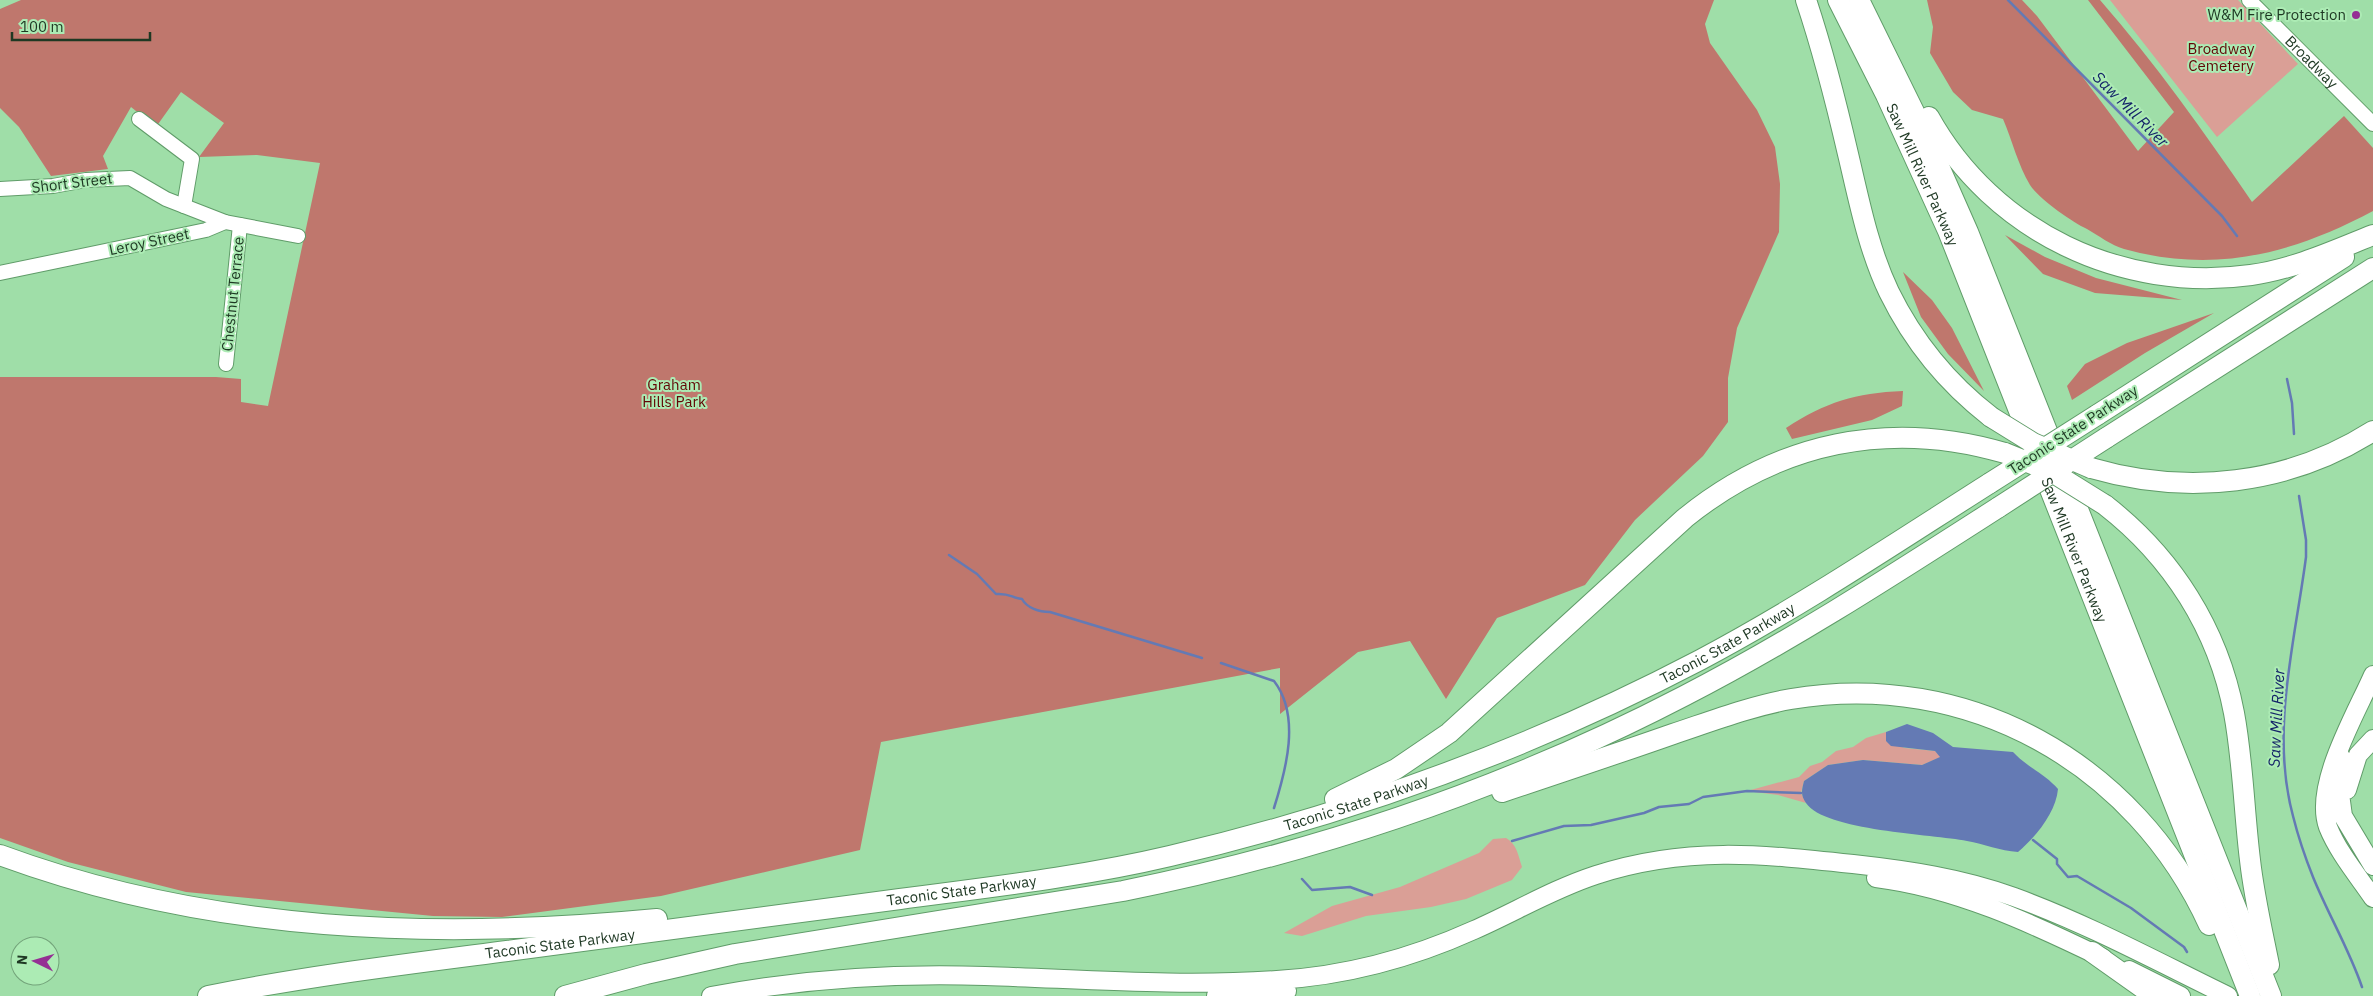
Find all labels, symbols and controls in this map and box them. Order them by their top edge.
place label: W&M Fire Protection [2208,5,2346,24]
marker: W&M Fire Protection [2350,9,2362,21]
scale bar [12,10,150,42]
text: 100 m [20,17,64,36]
street label: Broadway [2281,31,2342,93]
park label: Broadway Cemetery [2187,39,2255,75]
water label: Saw Mill River [2089,67,2174,152]
street label: Saw Mill River Parkway [1882,100,1963,249]
street label: Short Street [31,168,113,197]
street label: Leroy Street [107,224,191,259]
street label: Chestnut Terrace [217,236,248,352]
park label: Graham Hills Park [642,375,706,411]
street label: Taconic State Parkway [2004,380,2142,479]
street label: Saw Mill River Parkway [2037,475,2112,626]
street label: Taconic State Parkway [1657,598,1799,688]
water label: Saw Mill River [2263,667,2289,768]
street label: Taconic State Parkway [1281,770,1431,835]
street label: Taconic State Parkway [885,871,1038,910]
street label: Taconic State Parkway [484,924,637,963]
north arrow [10,936,60,986]
text: N [13,954,31,966]

